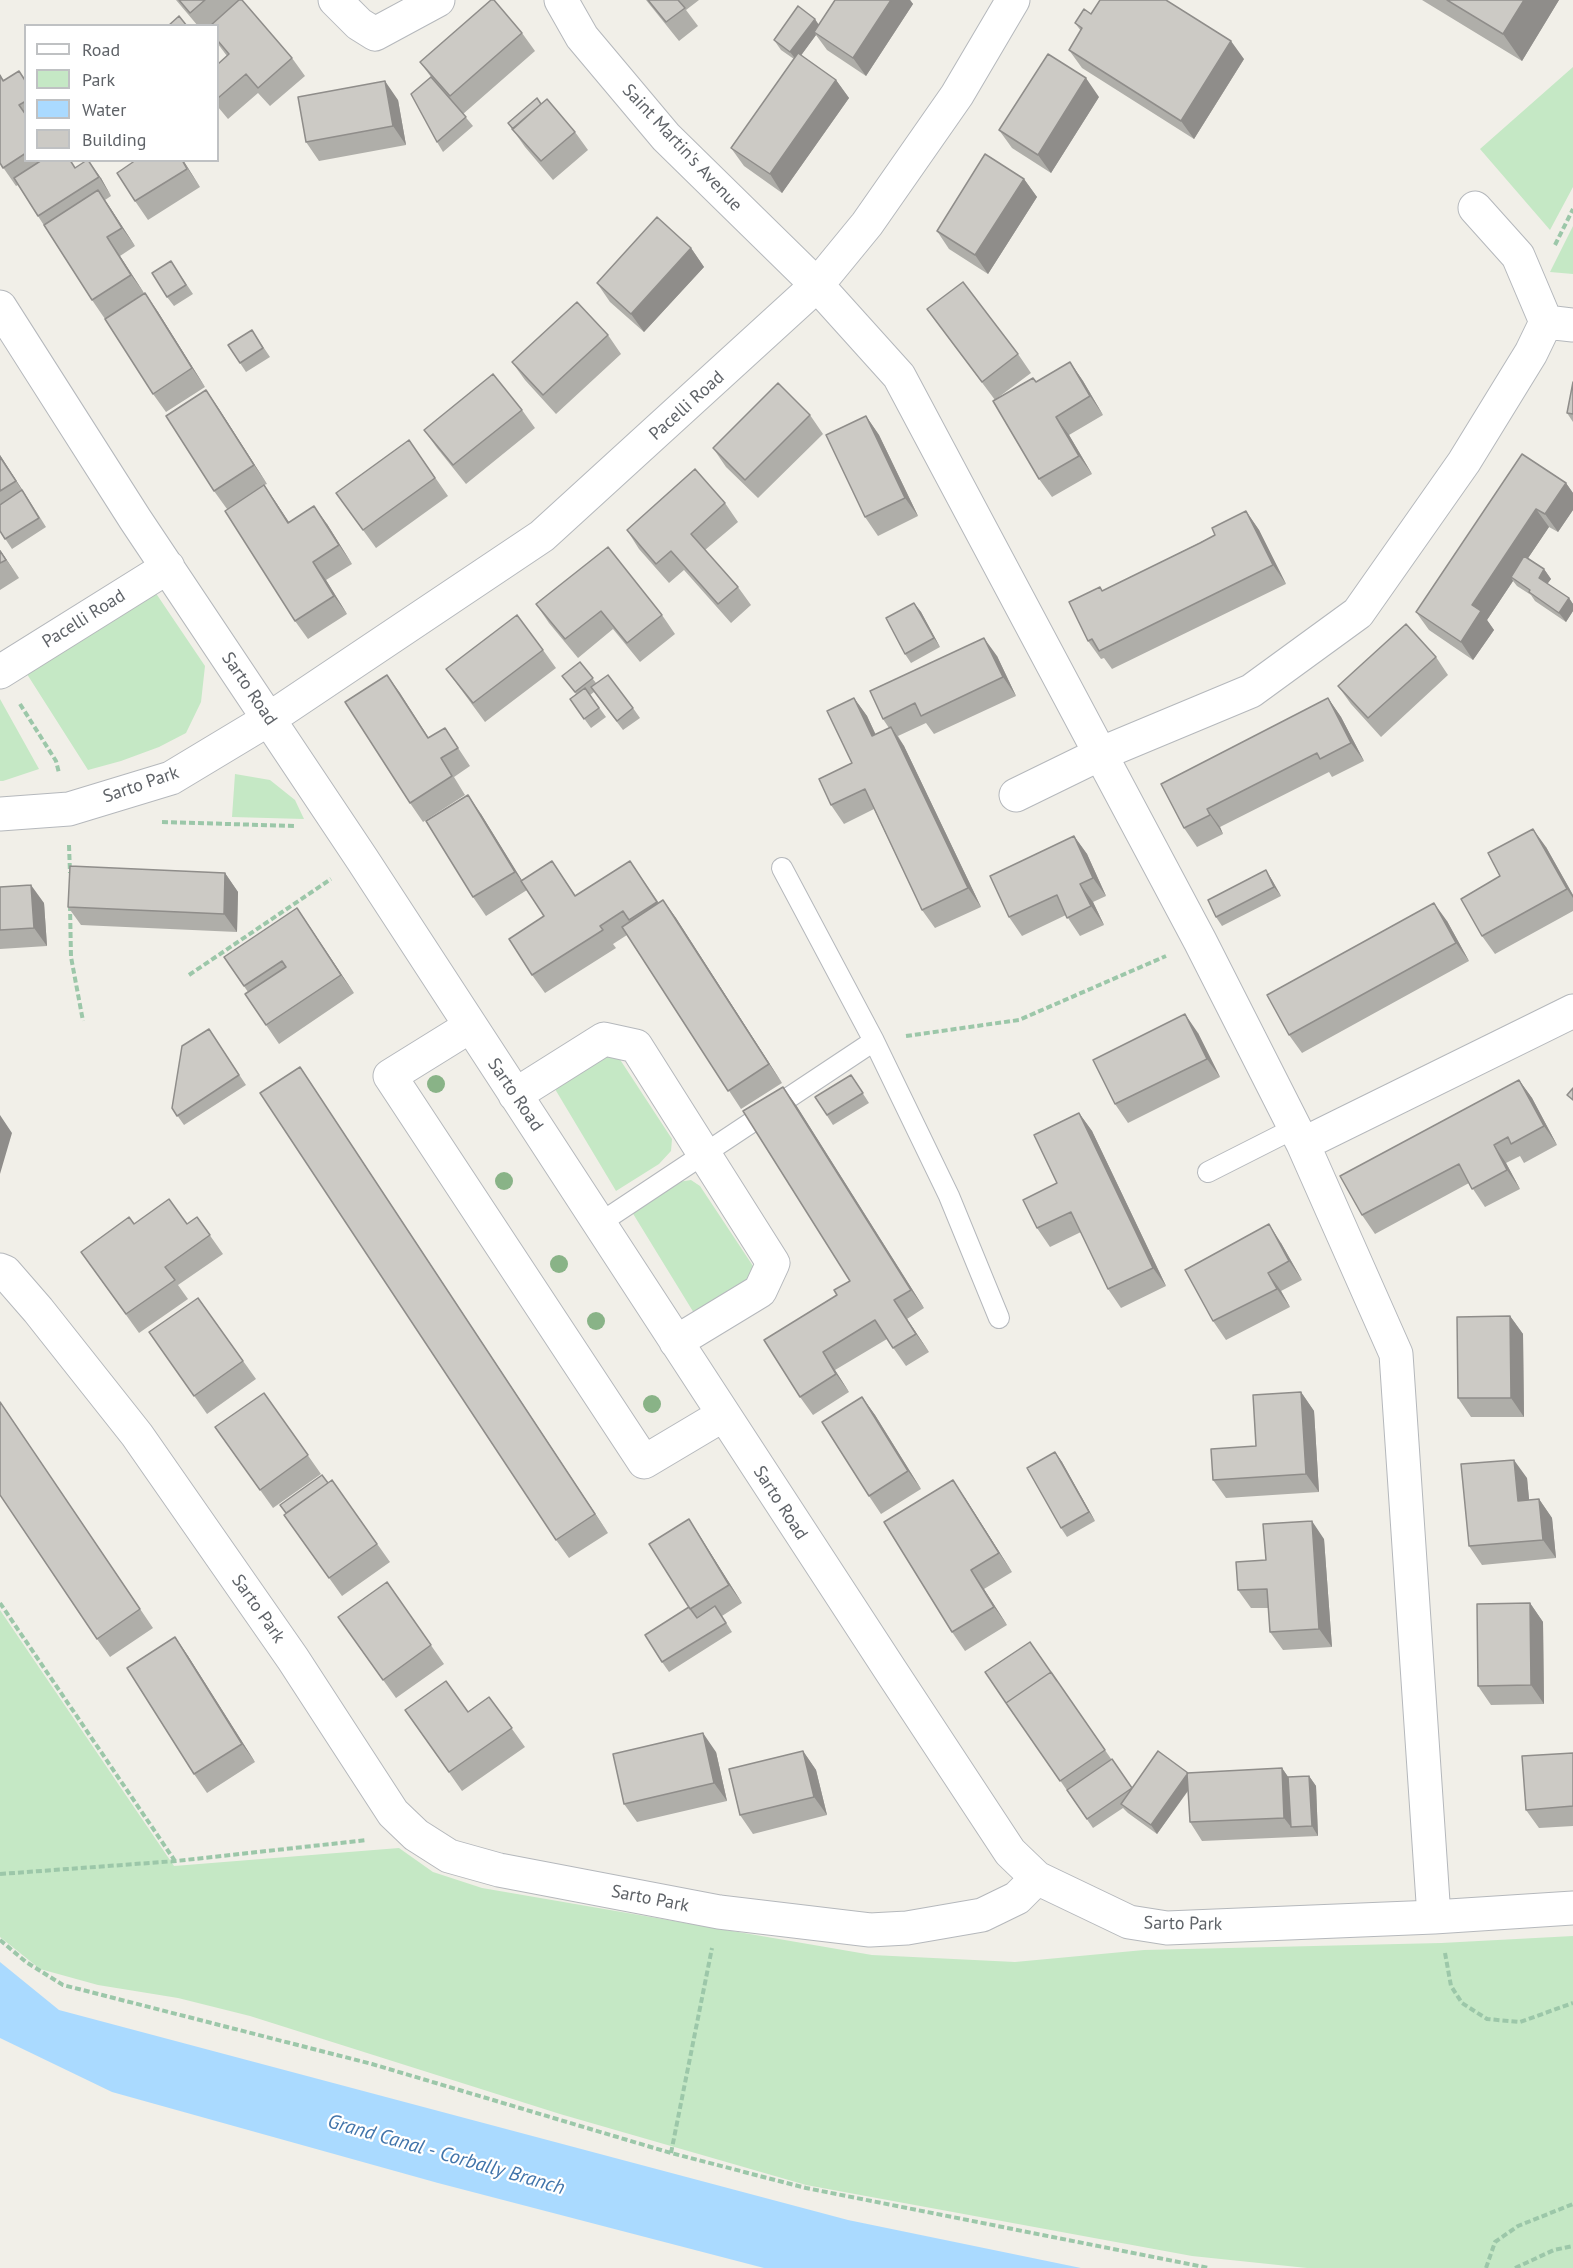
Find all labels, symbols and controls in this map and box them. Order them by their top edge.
legend [24,24,219,162]
text: Road [82,38,120,61]
text: Park [82,68,115,91]
street label: Saint Martin's Avenue [617,80,747,216]
text: Water [82,98,126,121]
text: Building [82,128,146,151]
street label: Pacelli Road [645,367,729,445]
street label: Pacelli Road [39,585,129,653]
street label: Sarto Road [217,648,281,730]
street label: Sarto Park [100,762,182,808]
street label: Sarto Road [483,1054,547,1136]
street label: Sarto Road [748,1462,812,1544]
street label: Sarto Park [227,1571,289,1647]
street label: Sarto Park [609,1881,691,1917]
street label: Sarto Park [1144,1913,1222,1935]
water label: Grand Canal - Corbally Branch [325,2110,567,2200]

